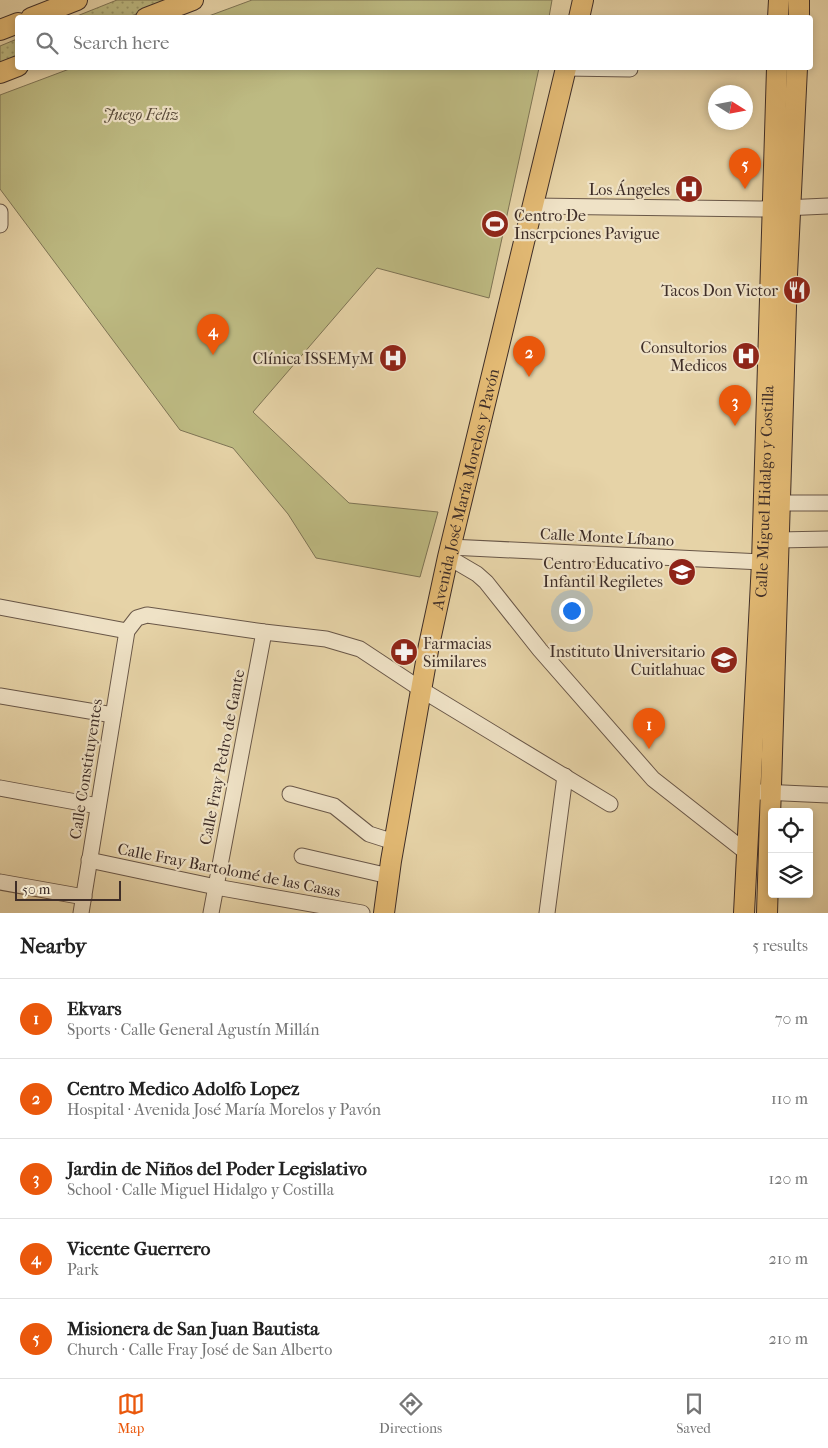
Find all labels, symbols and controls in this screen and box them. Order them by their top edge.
search box [15,15,813,70]
icon: search [33,29,61,57]
text: Search here [73,32,169,54]
north arrow [708,85,753,130]
park label: Juego Feliz [103,105,179,124]
pin: 5 [729,148,761,189]
hospital icon: Los Ángeles [674,174,704,204]
place label: Los Ángeles [589,179,670,199]
place label: Centro De Inscrpciones Pavigue [514,206,660,243]
sports icon: Centro De Inscrpciones Pavigue [480,209,510,239]
restaurant icon: Tacos Don Victor [782,275,812,305]
place label: Tacos Don Victor [661,281,778,300]
pin: 4 [197,314,229,355]
pin: 2 [513,336,545,377]
place label: Consultorios Medicos [641,338,727,375]
hospital icon: Consultorios Medicos [731,341,761,371]
hospital icon: Clínica ISSEMyM [378,343,408,373]
place label: Clínica ISSEMyM [253,349,374,368]
street label: Avenida José María Morelos y Pavón [427,366,503,612]
street label: Calle Miguel Hidalgo y Costilla [751,384,777,598]
pin: 3 [719,385,751,426]
street label: Calle Monte Líbano [539,524,675,550]
place label: Centro Educativo Infantil Regiletes [543,554,663,591]
school or university icon: Centro Educativo Infantil Regiletes [667,557,697,587]
your location [559,598,585,624]
place label: Farmacias Similares [423,634,492,671]
pharmacy icon: Farmacias Similares [389,637,419,667]
place label: Instituto Universitario Cuitlahuac [549,642,705,679]
school or university icon: Instituto Universitario Cuitlahuac [709,645,739,675]
street label: Calle Fray Pedro de Gante [196,668,248,846]
street label: Calle Constituyentes [66,697,106,841]
pin: 1 [633,708,665,749]
map controls [768,808,813,898]
button: locate [768,808,813,853]
street label: Calle Fray Bartolomé de las Casas [116,839,342,901]
button: layers [768,853,813,898]
scale bar [15,878,121,901]
text: 50 m [22,881,50,898]
text: Nearby [20,934,86,958]
text: 5 results [752,936,808,955]
text: Ekvars [67,998,122,1020]
text: 1 [33,1009,39,1028]
text: 70 m [775,1009,808,1028]
text: Sports · Calle General Agustín Millán [67,1020,319,1039]
text: Centro Medico Adolfo Lopez [67,1078,299,1100]
text: 2 [32,1089,40,1108]
text: 110 m [771,1089,808,1108]
text: Hospital · Avenida José María Morelos y Pavón [67,1100,381,1119]
text: Jardin de Niños del Poder Legislativo [67,1158,367,1180]
text: 3 [33,1169,39,1188]
text: 120 m [769,1169,808,1188]
text: School · Calle Miguel Hidalgo y Costilla [67,1180,334,1199]
text: Vicente Guerrero [67,1238,210,1260]
text: 4 [31,1249,41,1268]
text: 210 m [769,1249,808,1268]
text: Park [67,1260,99,1279]
text: Misionera de San Juan Bautista [67,1318,319,1340]
text: 5 [33,1329,39,1348]
text: 210 m [769,1329,808,1348]
text: Church · Calle Fray José de San Alberto [67,1340,332,1359]
tab: Map [117,1390,145,1437]
tab: Directions [379,1390,442,1437]
tab: Saved [676,1390,711,1437]

